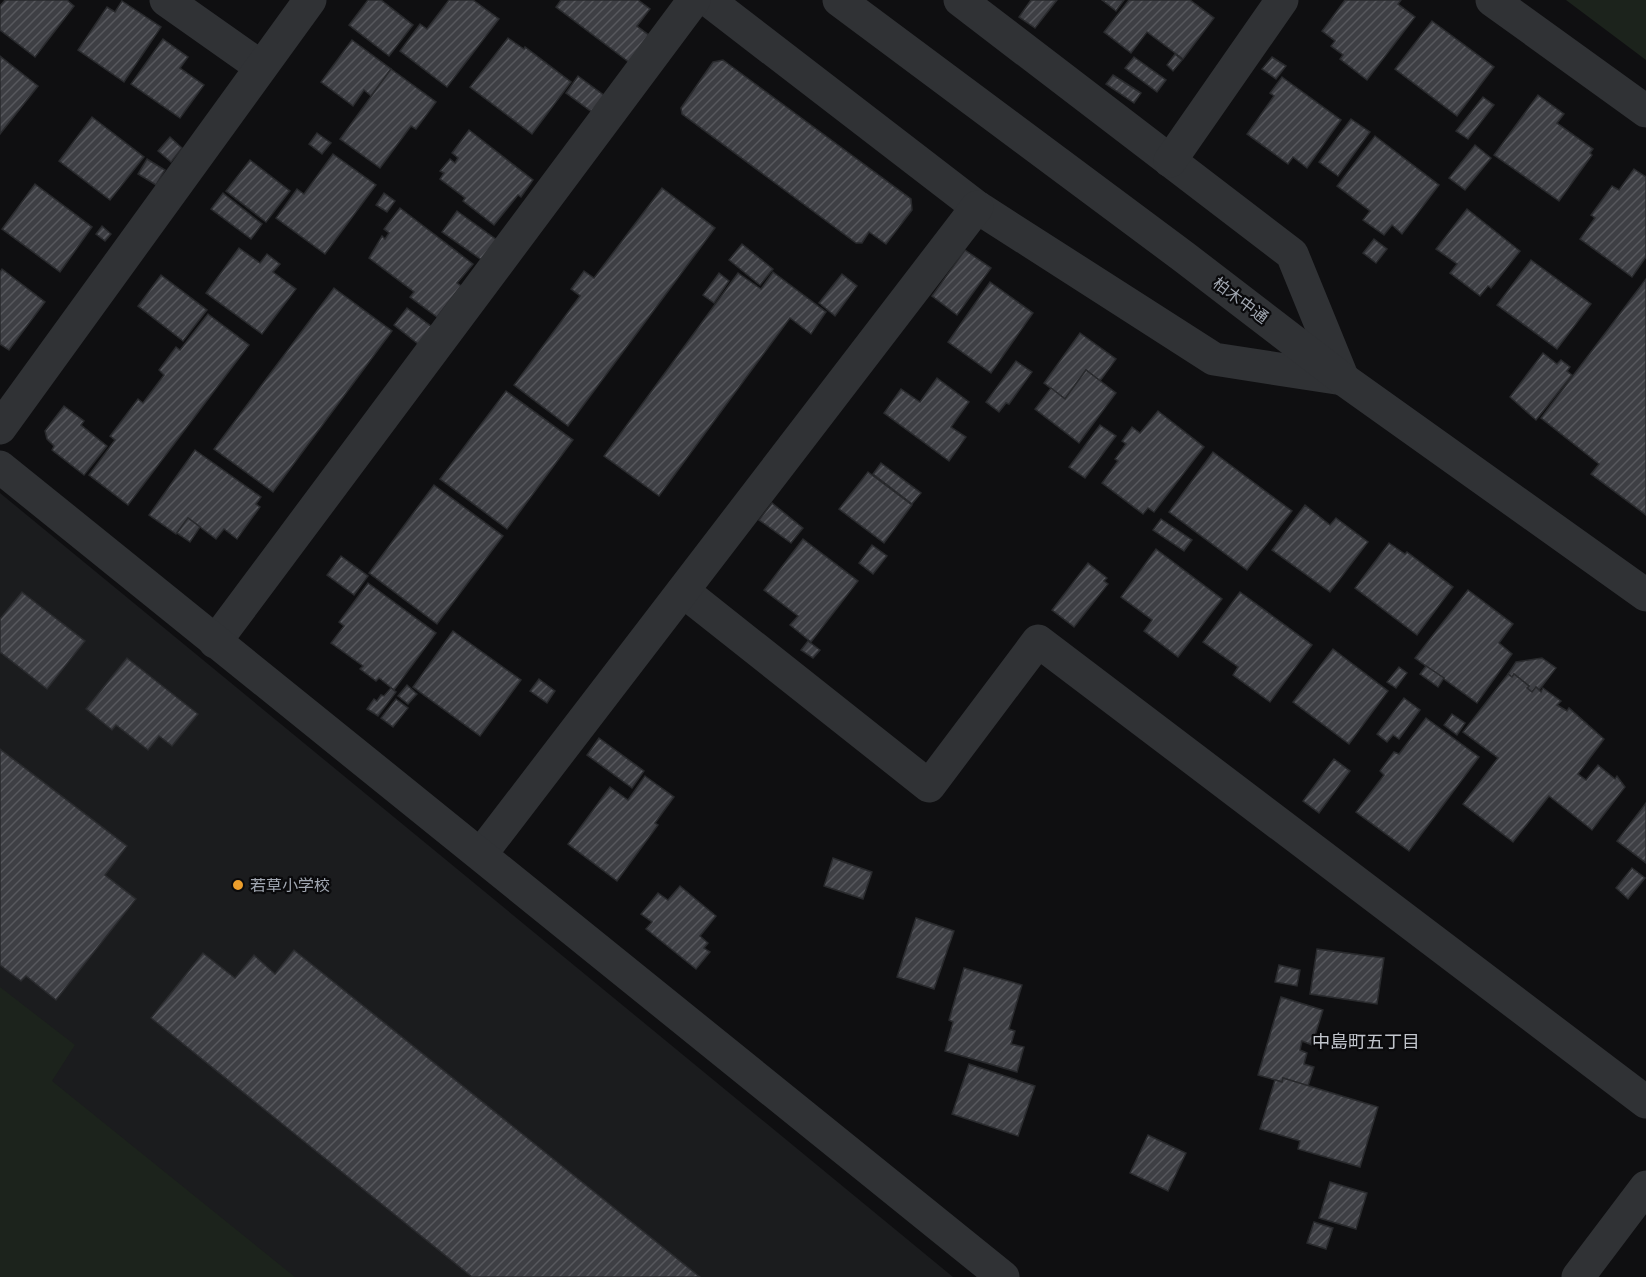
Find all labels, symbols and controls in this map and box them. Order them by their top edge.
street label: 柏木中通 [1209,273,1273,327]
place label: 若草小学校 [250,875,330,895]
marker: 若草小学校 [231,878,245,892]
district label: 中島町五丁目 [1312,1030,1420,1053]

